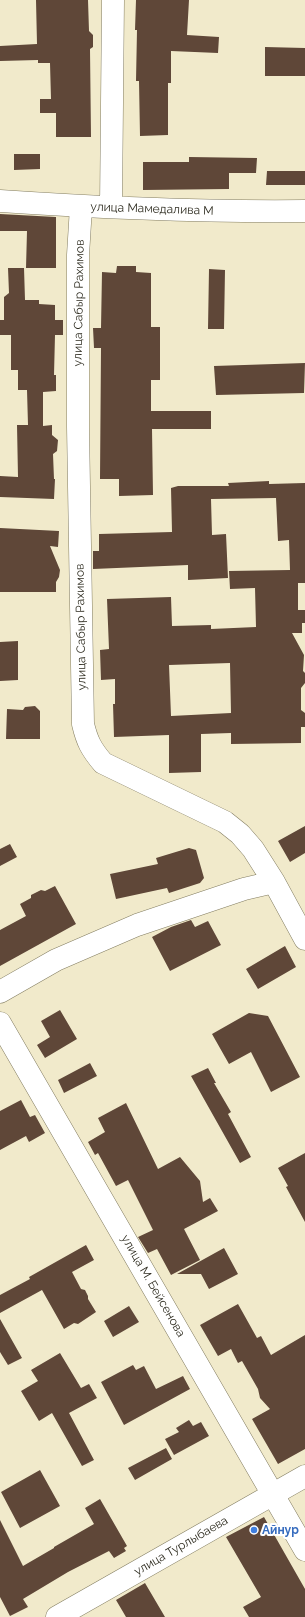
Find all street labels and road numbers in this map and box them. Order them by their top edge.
street label: улица Мамедалива М [90,200,214,218]
street label: улица Сабыр Рахимов [71,240,87,366]
street label: улица Сабыр Рахимов [73,564,89,690]
street label: улица М. Бейсенова [118,1232,188,1340]
street label: улица Турлыбаева [131,1513,231,1579]

